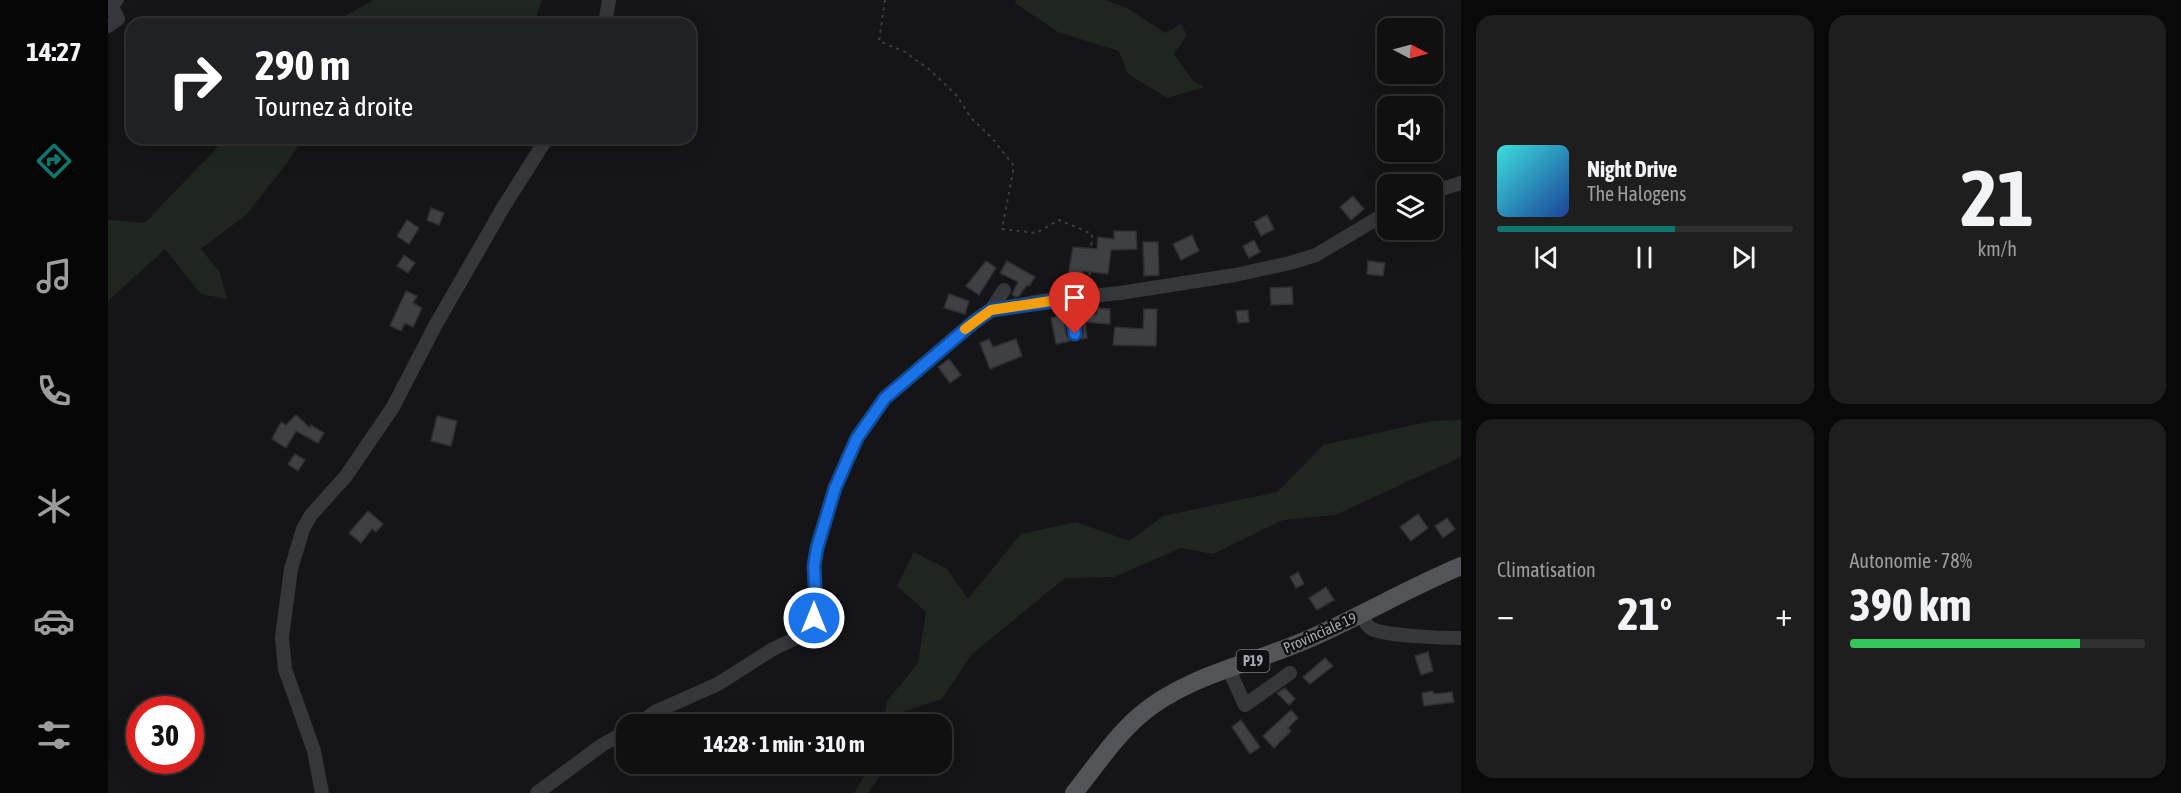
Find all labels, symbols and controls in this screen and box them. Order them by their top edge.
north arrow [1377,18,1443,84]
map controls [1377,18,1443,240]
text: 14:27 [26,36,82,67]
text: 290 m [255,41,350,89]
icon: right [156,42,234,120]
text: Tournez à droite [255,91,413,122]
button: sound [1377,96,1443,162]
icon: directions [33,140,75,182]
text: 21 [1961,153,2034,243]
text: Night Drive [1587,156,1677,182]
button: layers [1377,174,1443,240]
text: The Halogens [1587,182,1686,205]
text: km/h [1977,237,2017,260]
icon: previous [1530,241,1563,274]
icon: pause [1628,241,1661,274]
icon: next [1727,241,1760,274]
icon: music [33,255,75,297]
pin [1049,272,1100,334]
icon: arrive [1058,281,1091,314]
icon: phone [33,370,75,412]
icon: climate [33,485,75,527]
text: Autonomie · 78% [1850,549,1972,572]
text: Climatisation [1497,558,1596,581]
text: 390 km [1850,579,1971,631]
position arrow [782,586,846,650]
text: 21° [1617,588,1672,640]
text: − [1497,595,1514,633]
text: + [1775,595,1792,633]
icon: car [33,600,75,642]
street label: Provinciale 19 [1281,609,1359,656]
road number: P19 [1236,650,1270,672]
speed limit sign: 30 [126,696,204,774]
icon: filters [33,714,75,756]
text: 14:28 · 1 min · 310 m [703,731,865,757]

